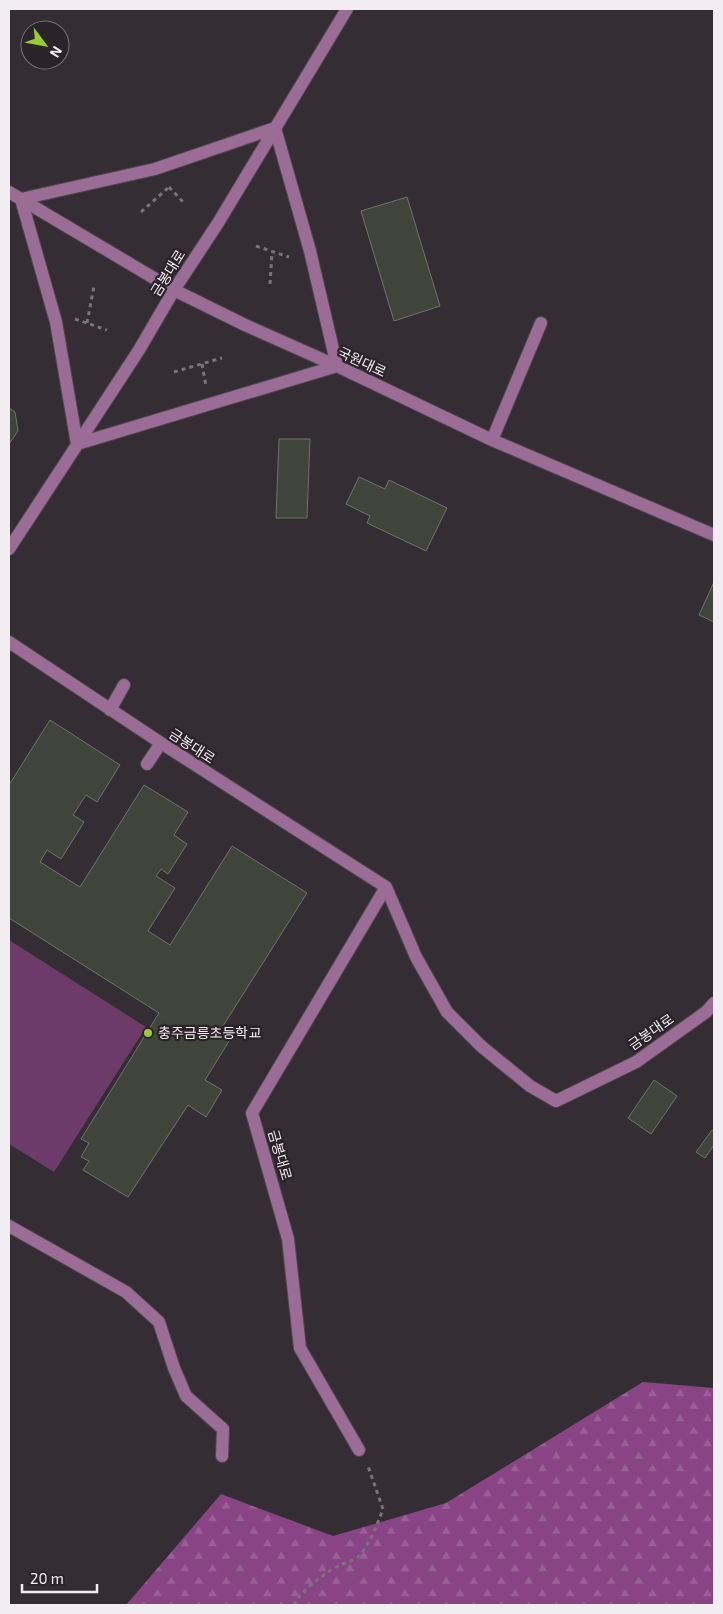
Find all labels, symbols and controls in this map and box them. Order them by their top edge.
north arrow [20,20,70,70]
text: N [47,43,66,61]
street label: 금봉대로 [147,246,188,299]
street label: 국원대로 [335,343,389,380]
street label: 금봉대로 [166,724,219,767]
street label: 금봉대로 [625,1010,677,1053]
place label: 충주금릉초등학교 [158,1024,261,1041]
marker: 충주금릉초등학교 [142,1027,154,1039]
street label: 금봉대로 [265,1128,296,1182]
scale bar [22,1562,98,1594]
text: 20 m [30,1569,64,1587]

